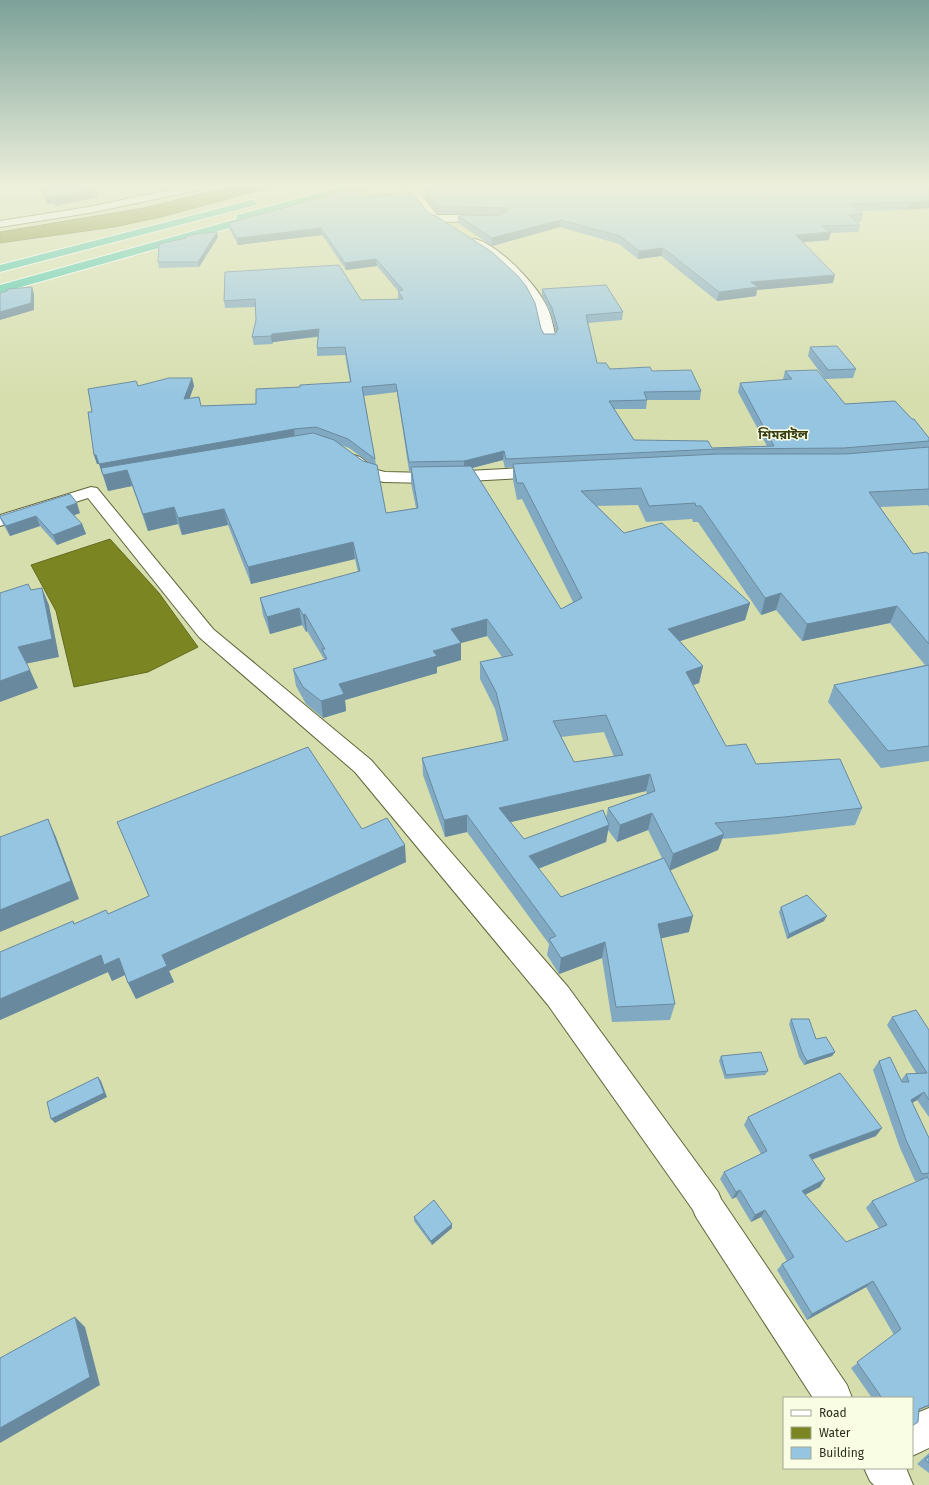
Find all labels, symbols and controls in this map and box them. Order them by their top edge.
district label: শিমরাইল [757,427,808,442]
legend [783,1397,913,1469]
text: Road [819,1406,847,1420]
text: Water [819,1426,851,1440]
text: Building [819,1446,865,1460]

